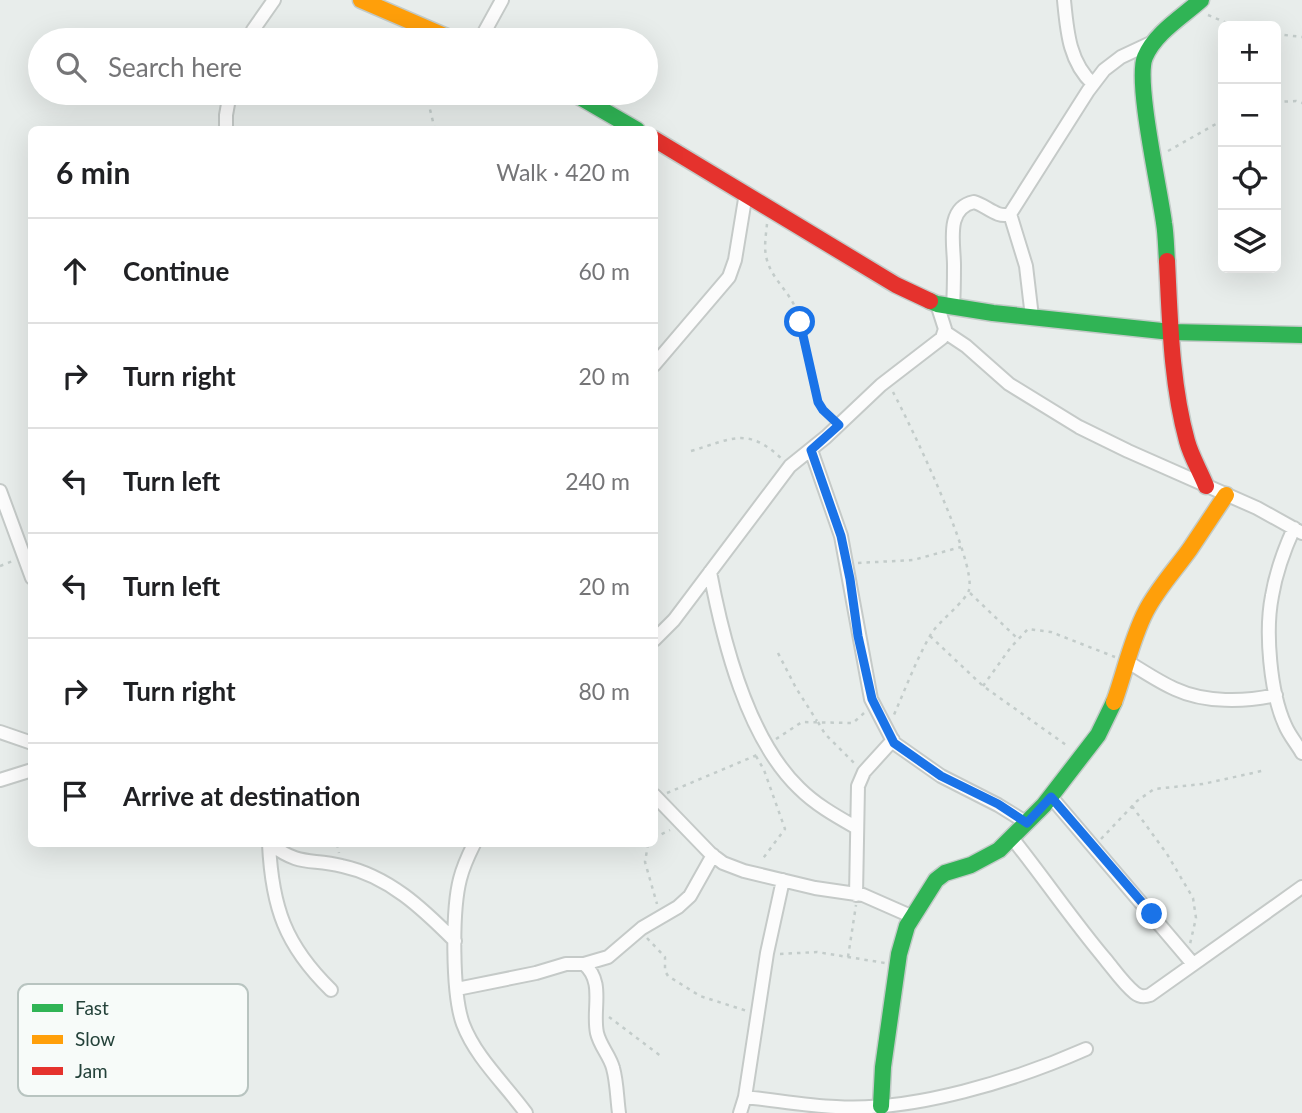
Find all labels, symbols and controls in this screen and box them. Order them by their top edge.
map controls [1218,21,1281,273]
button: + [1218,21,1281,84]
search box [28,28,658,105]
icon: search [52,48,90,86]
text: Search here [108,51,242,83]
button: − [1218,84,1281,147]
button: locate [1218,147,1281,210]
text: 6 min [56,154,130,190]
text: Walk · 420 m [496,158,630,186]
button: layers [1218,210,1281,273]
icon: ahead [56,252,94,290]
text: Continue [123,255,229,287]
text: 60 m [579,257,630,285]
route start [784,306,815,337]
icon: right [56,357,94,395]
text: Turn right [123,360,236,392]
text: 20 m [579,362,630,390]
icon: left [56,462,94,500]
text: Turn left [123,465,220,497]
text: 240 m [565,467,630,495]
icon: left [56,567,94,605]
text: Turn left [123,570,220,602]
text: 20 m [579,572,630,600]
icon: right [56,672,94,710]
text: Turn right [123,675,236,707]
text: 80 m [579,677,630,705]
icon: arrive [56,777,94,815]
text: Arrive at destination [123,780,360,812]
route end [1136,898,1167,929]
legend [18,984,248,1096]
text: Fast [75,996,109,1019]
text: Slow [75,1027,115,1050]
text: Jam [75,1059,108,1082]

